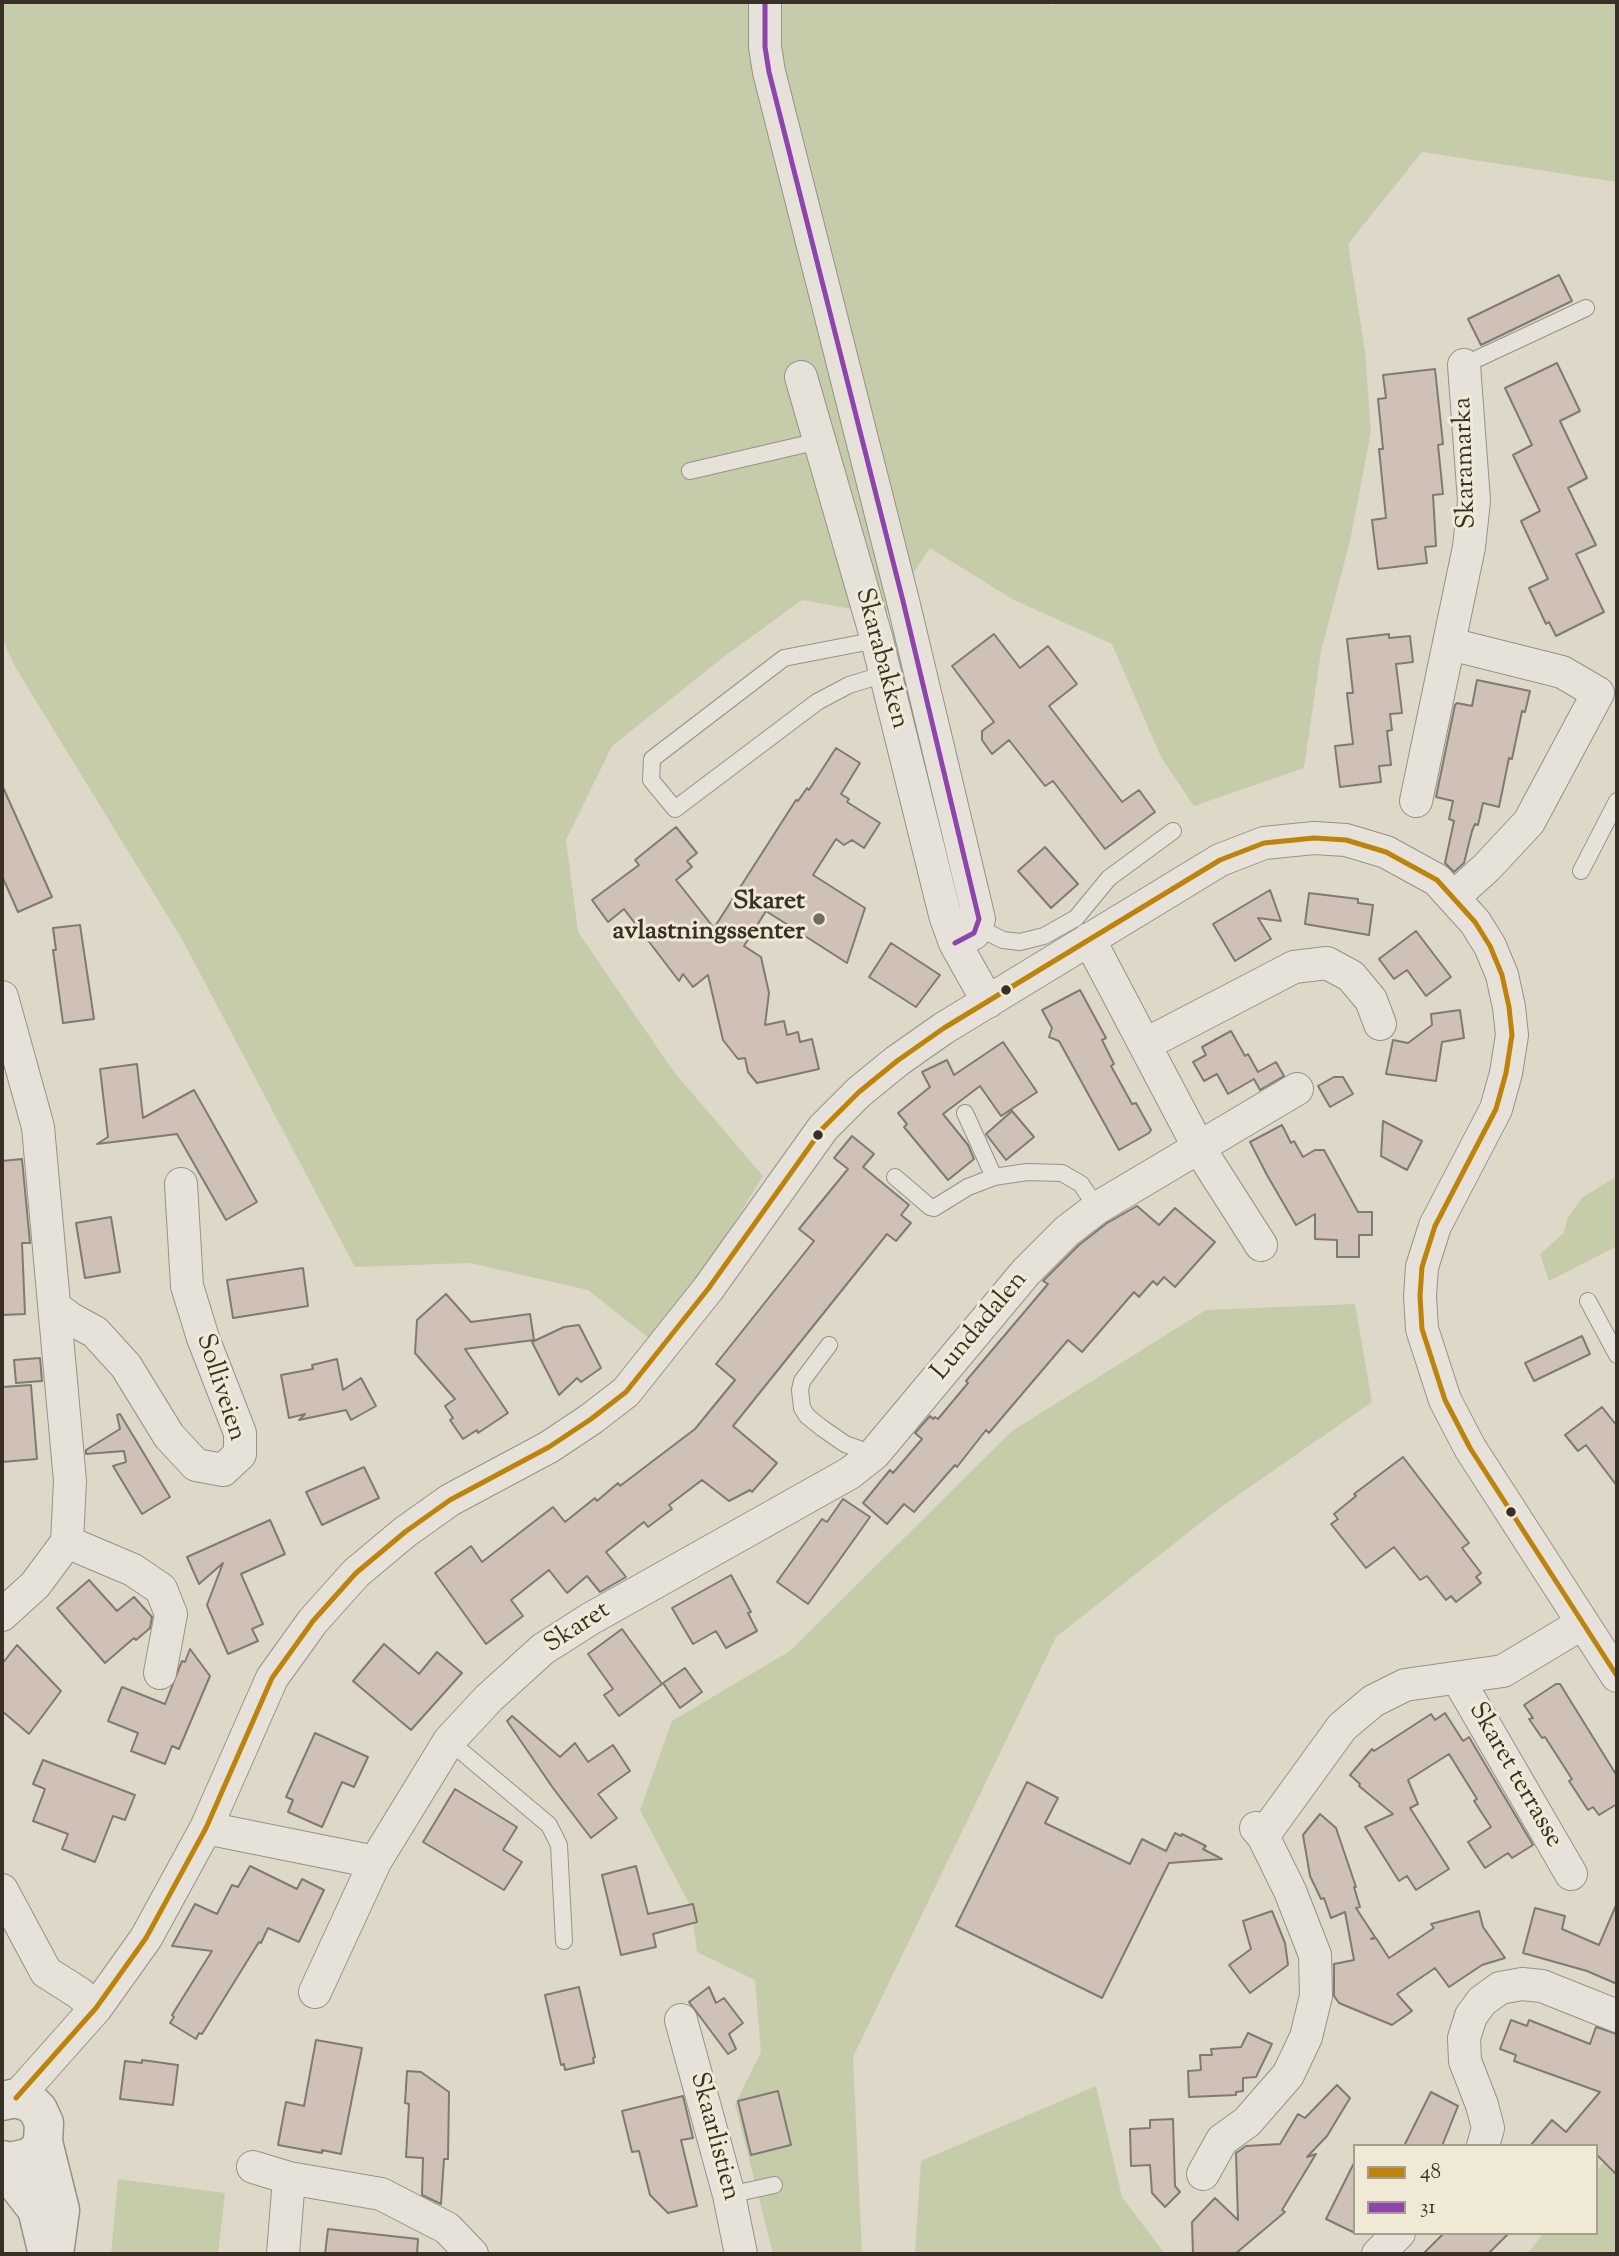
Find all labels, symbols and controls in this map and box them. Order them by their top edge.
street label: Skaramarka [1449,396,1485,530]
street label: Skarabakken [846,585,914,733]
place label: Skaret avlastningssenter [613,888,805,950]
marker: Skaret avlastningssenter [811,911,827,927]
unlabelled marker [999,983,1013,997]
unlabelled marker [811,1128,825,1142]
street label: Lundadalen [926,1266,1036,1388]
street label: Solliveien [187,1330,251,1446]
unlabelled marker [1504,1505,1518,1519]
street label: Skaret [539,1596,617,1662]
street label: Skaret terrasse [1460,1698,1568,1854]
street label: Skaarlistien [681,2069,745,2205]
legend [1353,2144,1598,2235]
text: 48 [1420,2158,1441,2188]
text: 31 [1420,2193,1436,2223]

